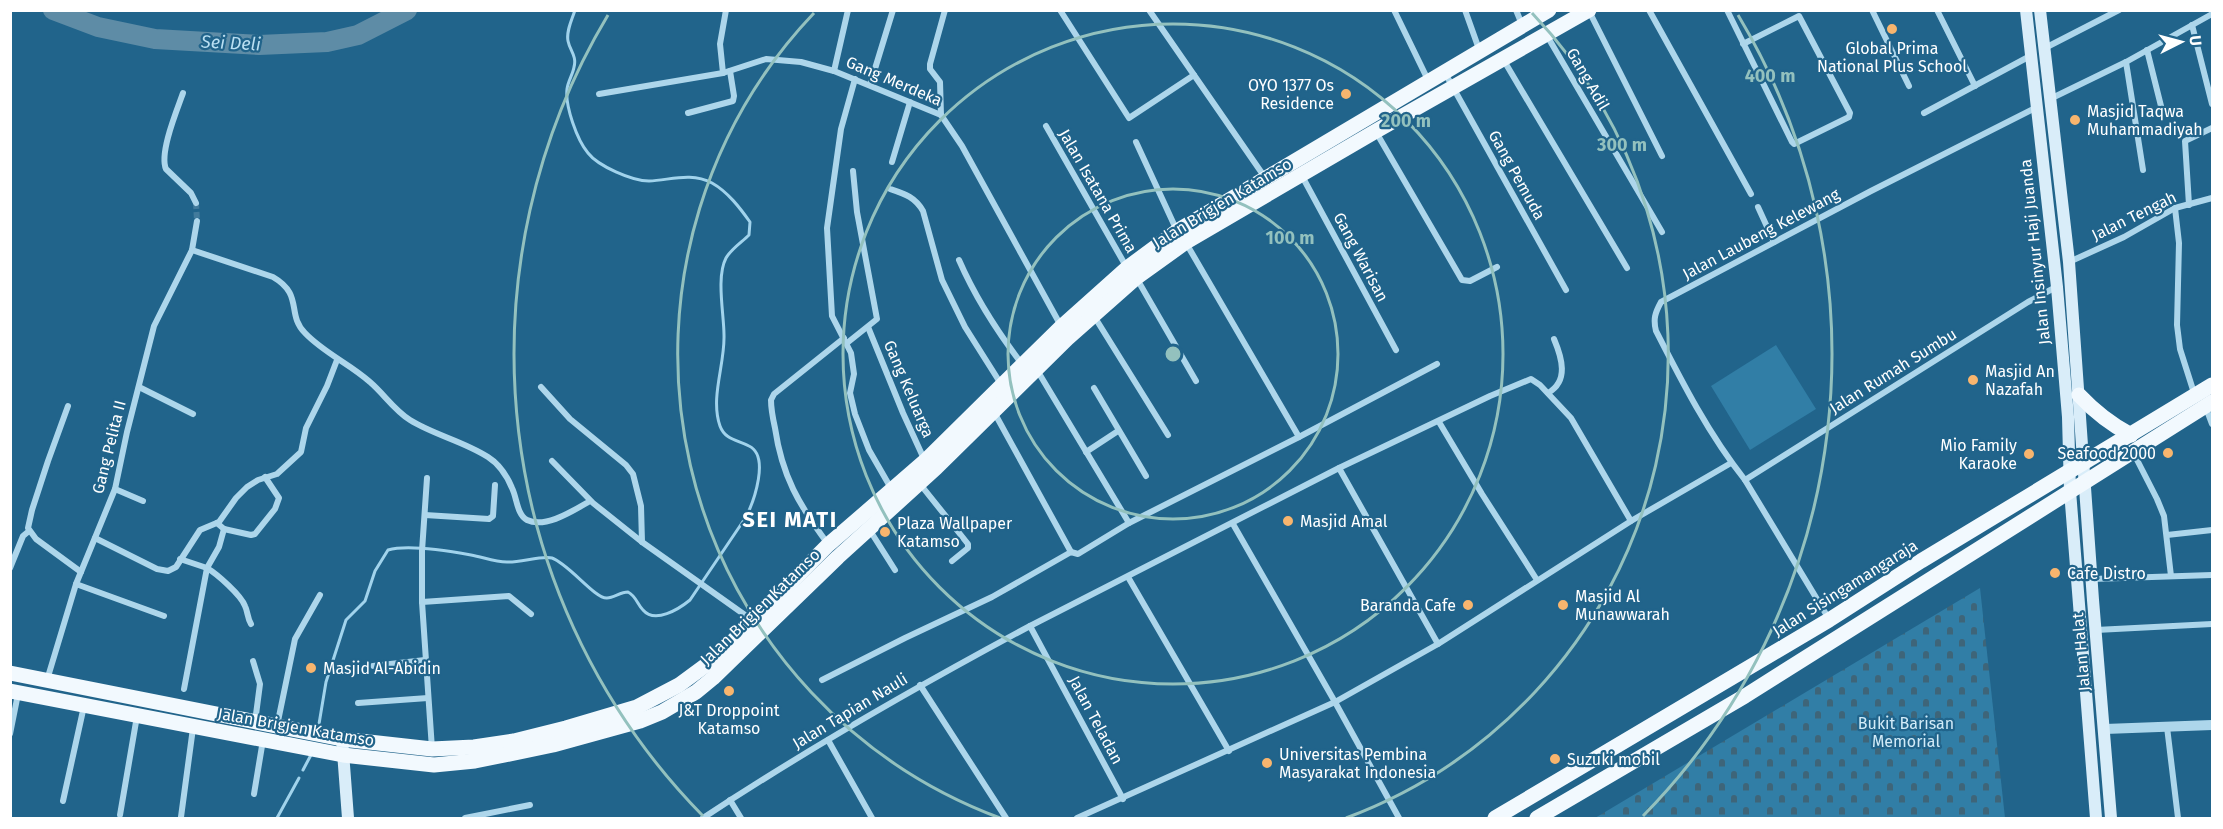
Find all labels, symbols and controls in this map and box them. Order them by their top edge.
north arrow [2151,12,2211,72]
marker: Global Prima National Plus School [1885,22,1899,36]
water label: Sei Deli [200,30,261,56]
text: U [2185,34,2205,47]
place label: Global Prima National Plus School [1817,39,1967,76]
street label: Gang Adil [1563,45,1614,114]
street label: Gang Merdeka [843,52,945,110]
text: 400 m [1745,65,1795,87]
place label: OYO 1377 Os Residence [1248,76,1334,113]
marker: OYO 1377 Os Residence [1339,87,1353,101]
place label: Masjid Taqwa Muhammadiyah [2087,102,2203,139]
text: 200 m [1381,110,1431,132]
marker: Masjid Taqwa Muhammadiyah [2068,113,2082,127]
street label: Jalan Isatana Prima [1055,126,1141,256]
street label: Gang Pemuda [1485,127,1549,223]
text: 300 m [1596,134,1647,156]
street label: Jalan Brigjen Katamso [1149,154,1295,252]
street label: Jalan Insinyur Haji Juanda [2016,158,2054,346]
street label: Jalan Laubeng Kelewang [1679,184,1843,284]
street label: Jalan Tengah [2089,187,2179,245]
street label: Gang Warisan [1330,209,1392,305]
text: 100 m [1266,227,1314,249]
street label: Jalan Rumah Sumbu [1826,324,1960,418]
street label: Gang Keluarga [880,337,938,441]
centre of rings [1163,344,1183,364]
place label: Masjid An Nazafah [1985,362,2055,399]
marker: Masjid An Nazafah [1966,373,1980,387]
street label: Gang Pelita II [88,398,130,496]
place label: Mio Family Karaoke [1940,436,2017,473]
place label: Seafood 2000 [2058,444,2156,463]
marker: Seafood 2000 [2161,446,2175,460]
marker: Mio Family Karaoke [2022,447,2036,461]
district label: SEI MATI [742,506,838,533]
place label: Masjid Amal [1300,512,1388,531]
place label: Plaza Wallpaper Katamso [897,514,1013,551]
marker: Masjid Amal [1281,514,1295,528]
marker: Plaza Wallpaper Katamso [878,525,892,539]
street label: Jalan Sisingamangaraja [1769,536,1921,640]
street label: Jalan Brigjen Katamso [696,545,824,669]
place label: Cafe Distro [2067,564,2146,583]
marker: Cafe Distro [2048,566,2062,580]
place label: Masjid Al Munawwarah [1575,587,1670,624]
place label: Baranda Cafe [1360,596,1456,615]
marker: Baranda Cafe [1461,598,1475,612]
marker: Masjid Al Munawwarah [1556,598,1570,612]
street label: Jalan Halat [2068,612,2094,692]
place label: Masjid Al-Abidin [323,659,441,678]
marker: Masjid Al-Abidin [304,661,318,675]
street label: Jalan Tapian Nauli [789,669,911,753]
street label: Jalan Teladan [1065,673,1127,767]
marker: J&T Droppoint Katamso [722,684,736,698]
place label: J&T Droppoint Katamso [678,701,780,738]
street label: Jalan Brigjen Katamso [216,704,376,750]
park label: Bukit Barisan Memorial [1858,714,1954,751]
place label: Universitas Pembina Masyarakat Indonesia [1279,745,1436,782]
place label: Suzuki mobil [1567,750,1660,769]
marker: Suzuki mobil [1548,752,1562,766]
marker: Universitas Pembina Masyarakat Indonesia [1260,756,1274,770]

